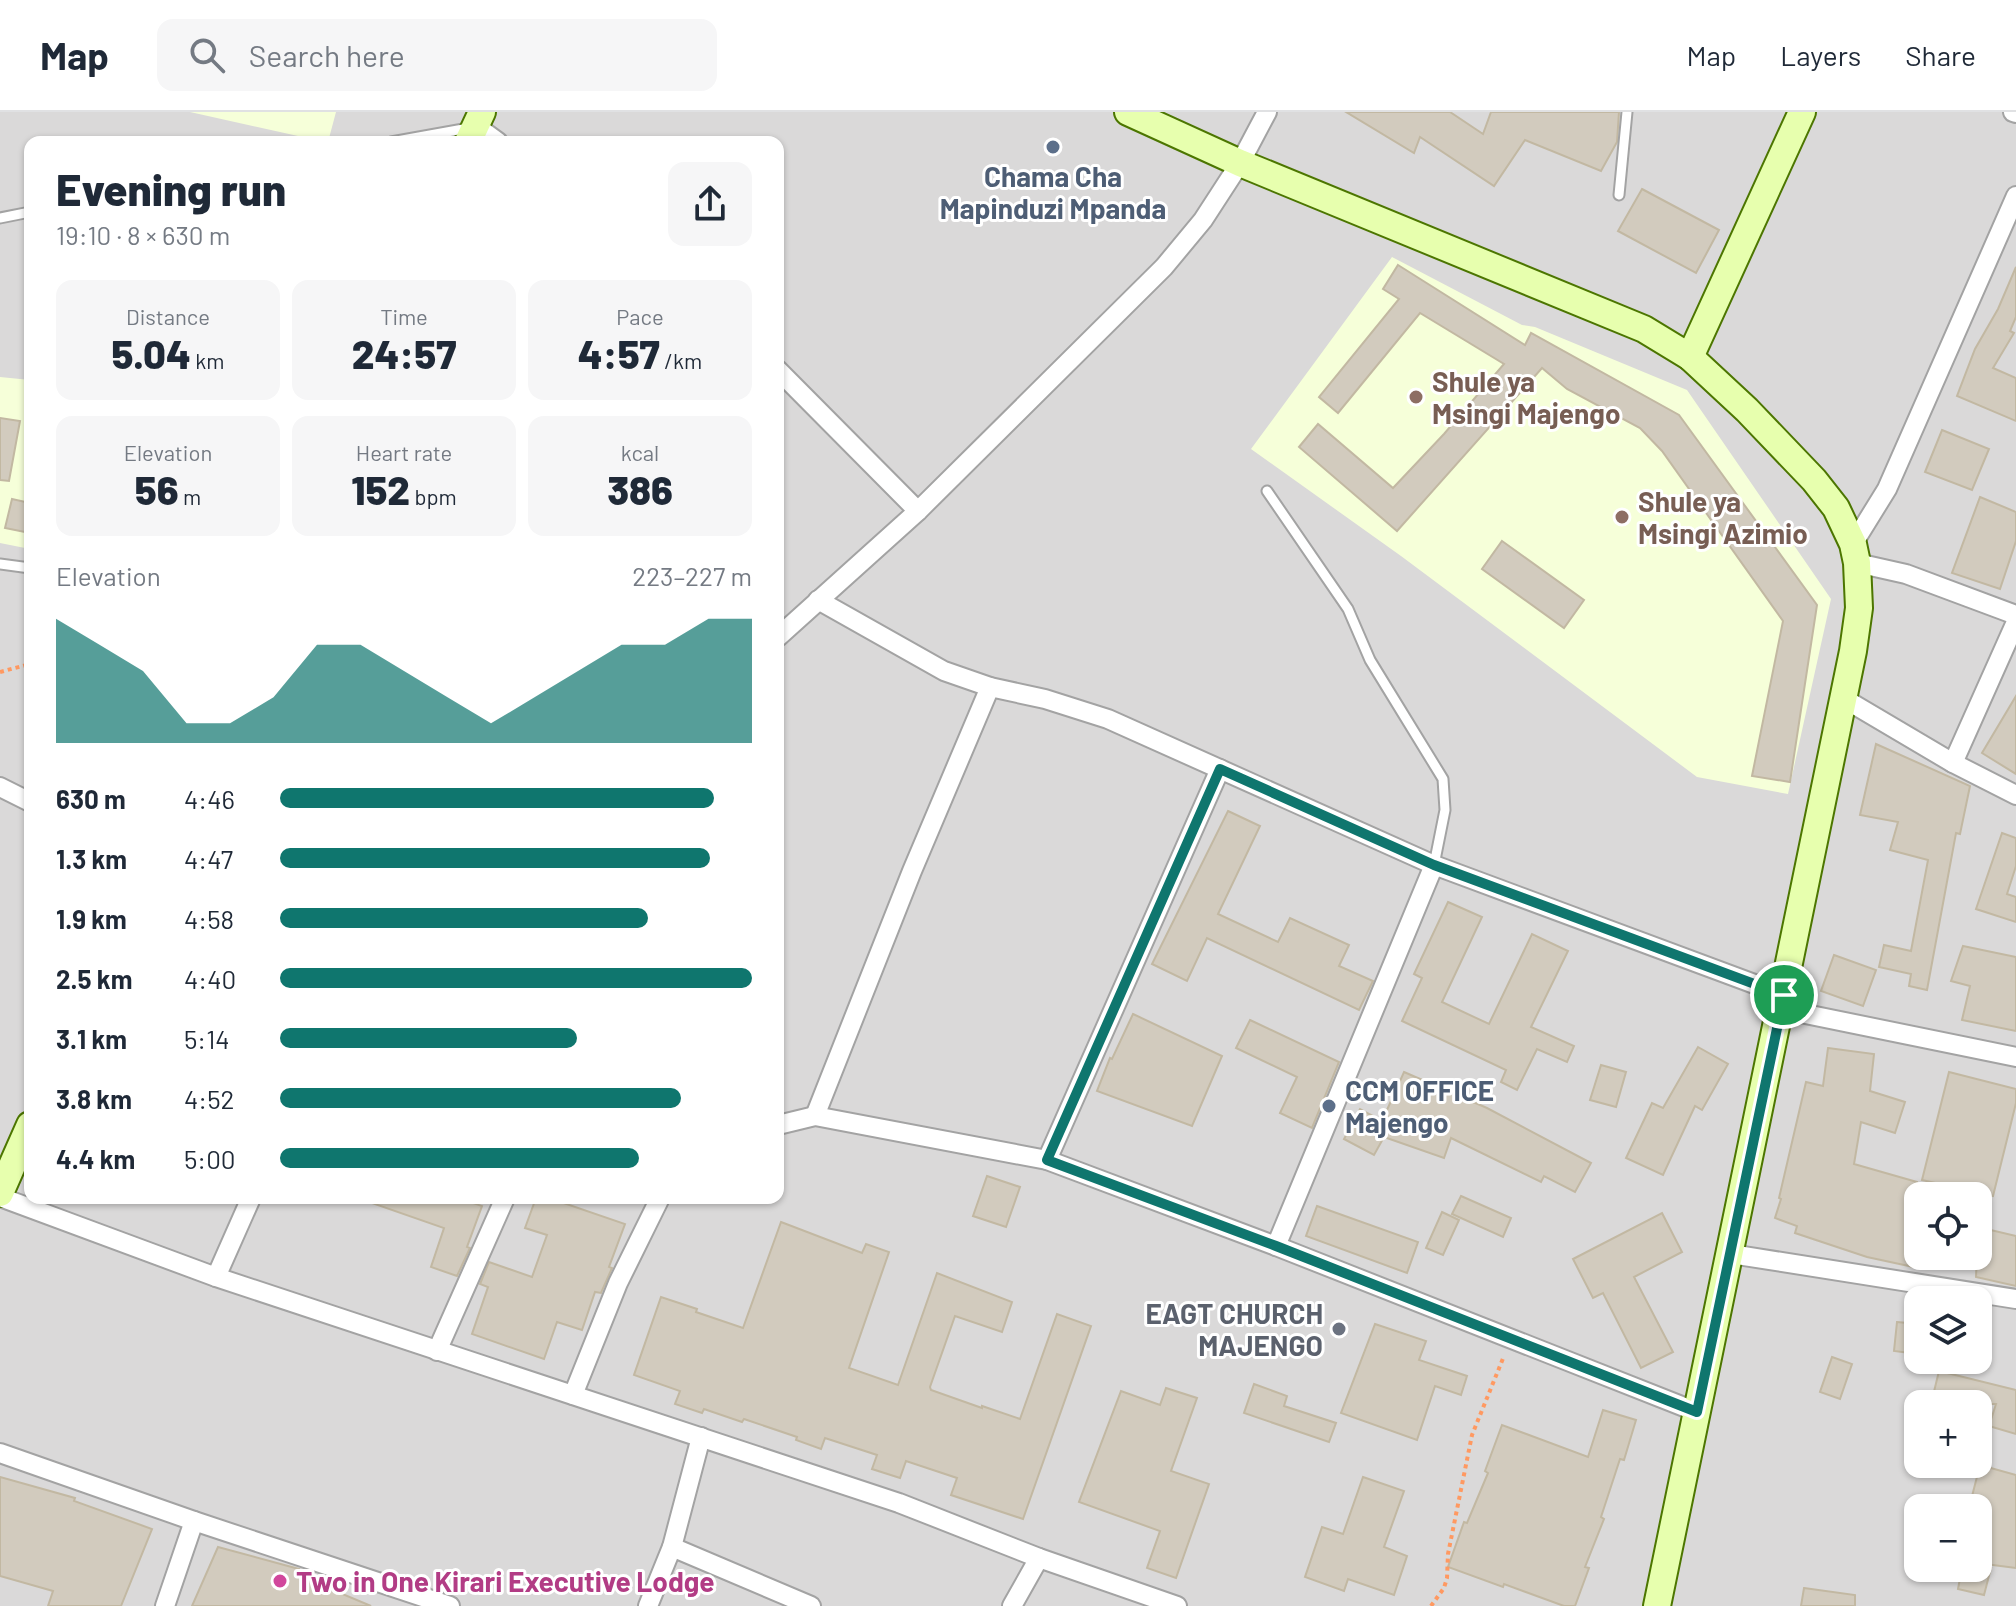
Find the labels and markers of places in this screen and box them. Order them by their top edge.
marker: Chama Cha Mapinduzi Mpanda [1044,138,1062,156]
place label: Chama Cha Mapinduzi Mpanda [940,159,1166,225]
place label: Shule ya Msingi Majengo [1432,364,1621,430]
marker: Shule ya Msingi Majengo [1407,388,1425,406]
place label: Shule ya Msingi Azimio [1638,484,1808,550]
marker: Shule ya Msingi Azimio [1613,508,1631,526]
pin [1750,961,1818,1029]
place label: CCM OFFICE Majengo [1345,1073,1494,1139]
marker: CCM OFFICE Majengo [1320,1097,1338,1115]
place label: EAGT CHURCH MAJENGO [1146,1296,1323,1362]
marker: EAGT CHURCH MAJENGO [1330,1320,1348,1338]
place label: Two in One Kirari Executive Lodge [296,1564,715,1598]
marker: Two in One Kirari Executive Lodge [271,1572,289,1590]

